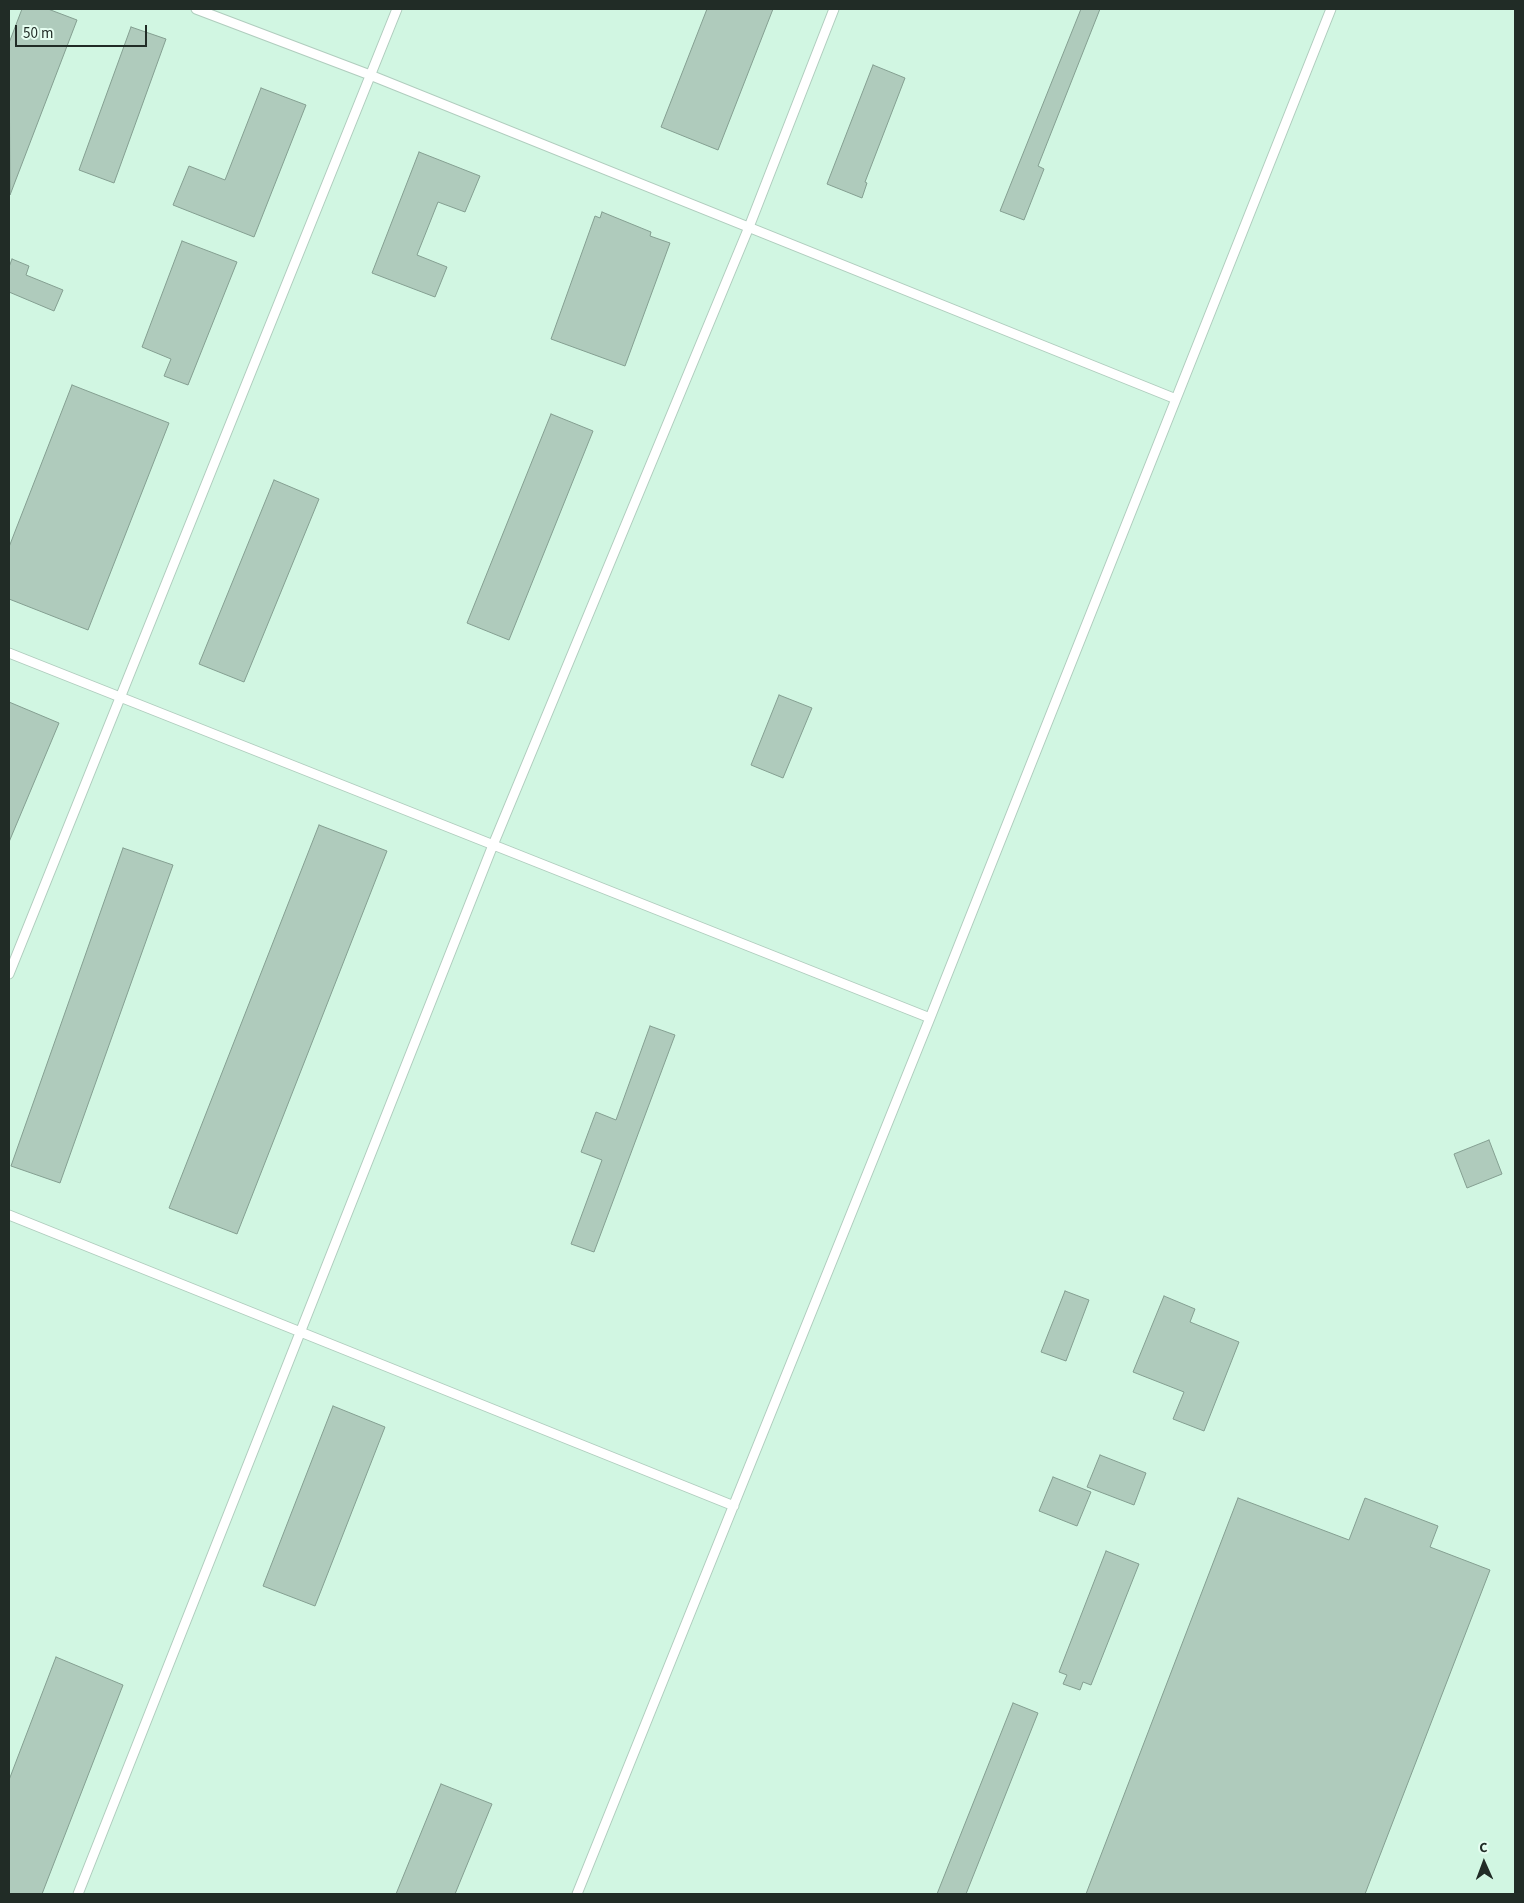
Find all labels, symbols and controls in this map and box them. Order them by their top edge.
scale bar [18,15,150,47]
text: 50 m [23,23,53,44]
north arrow [1459,1838,1509,1888]
text: С [1479,1838,1488,1858]

